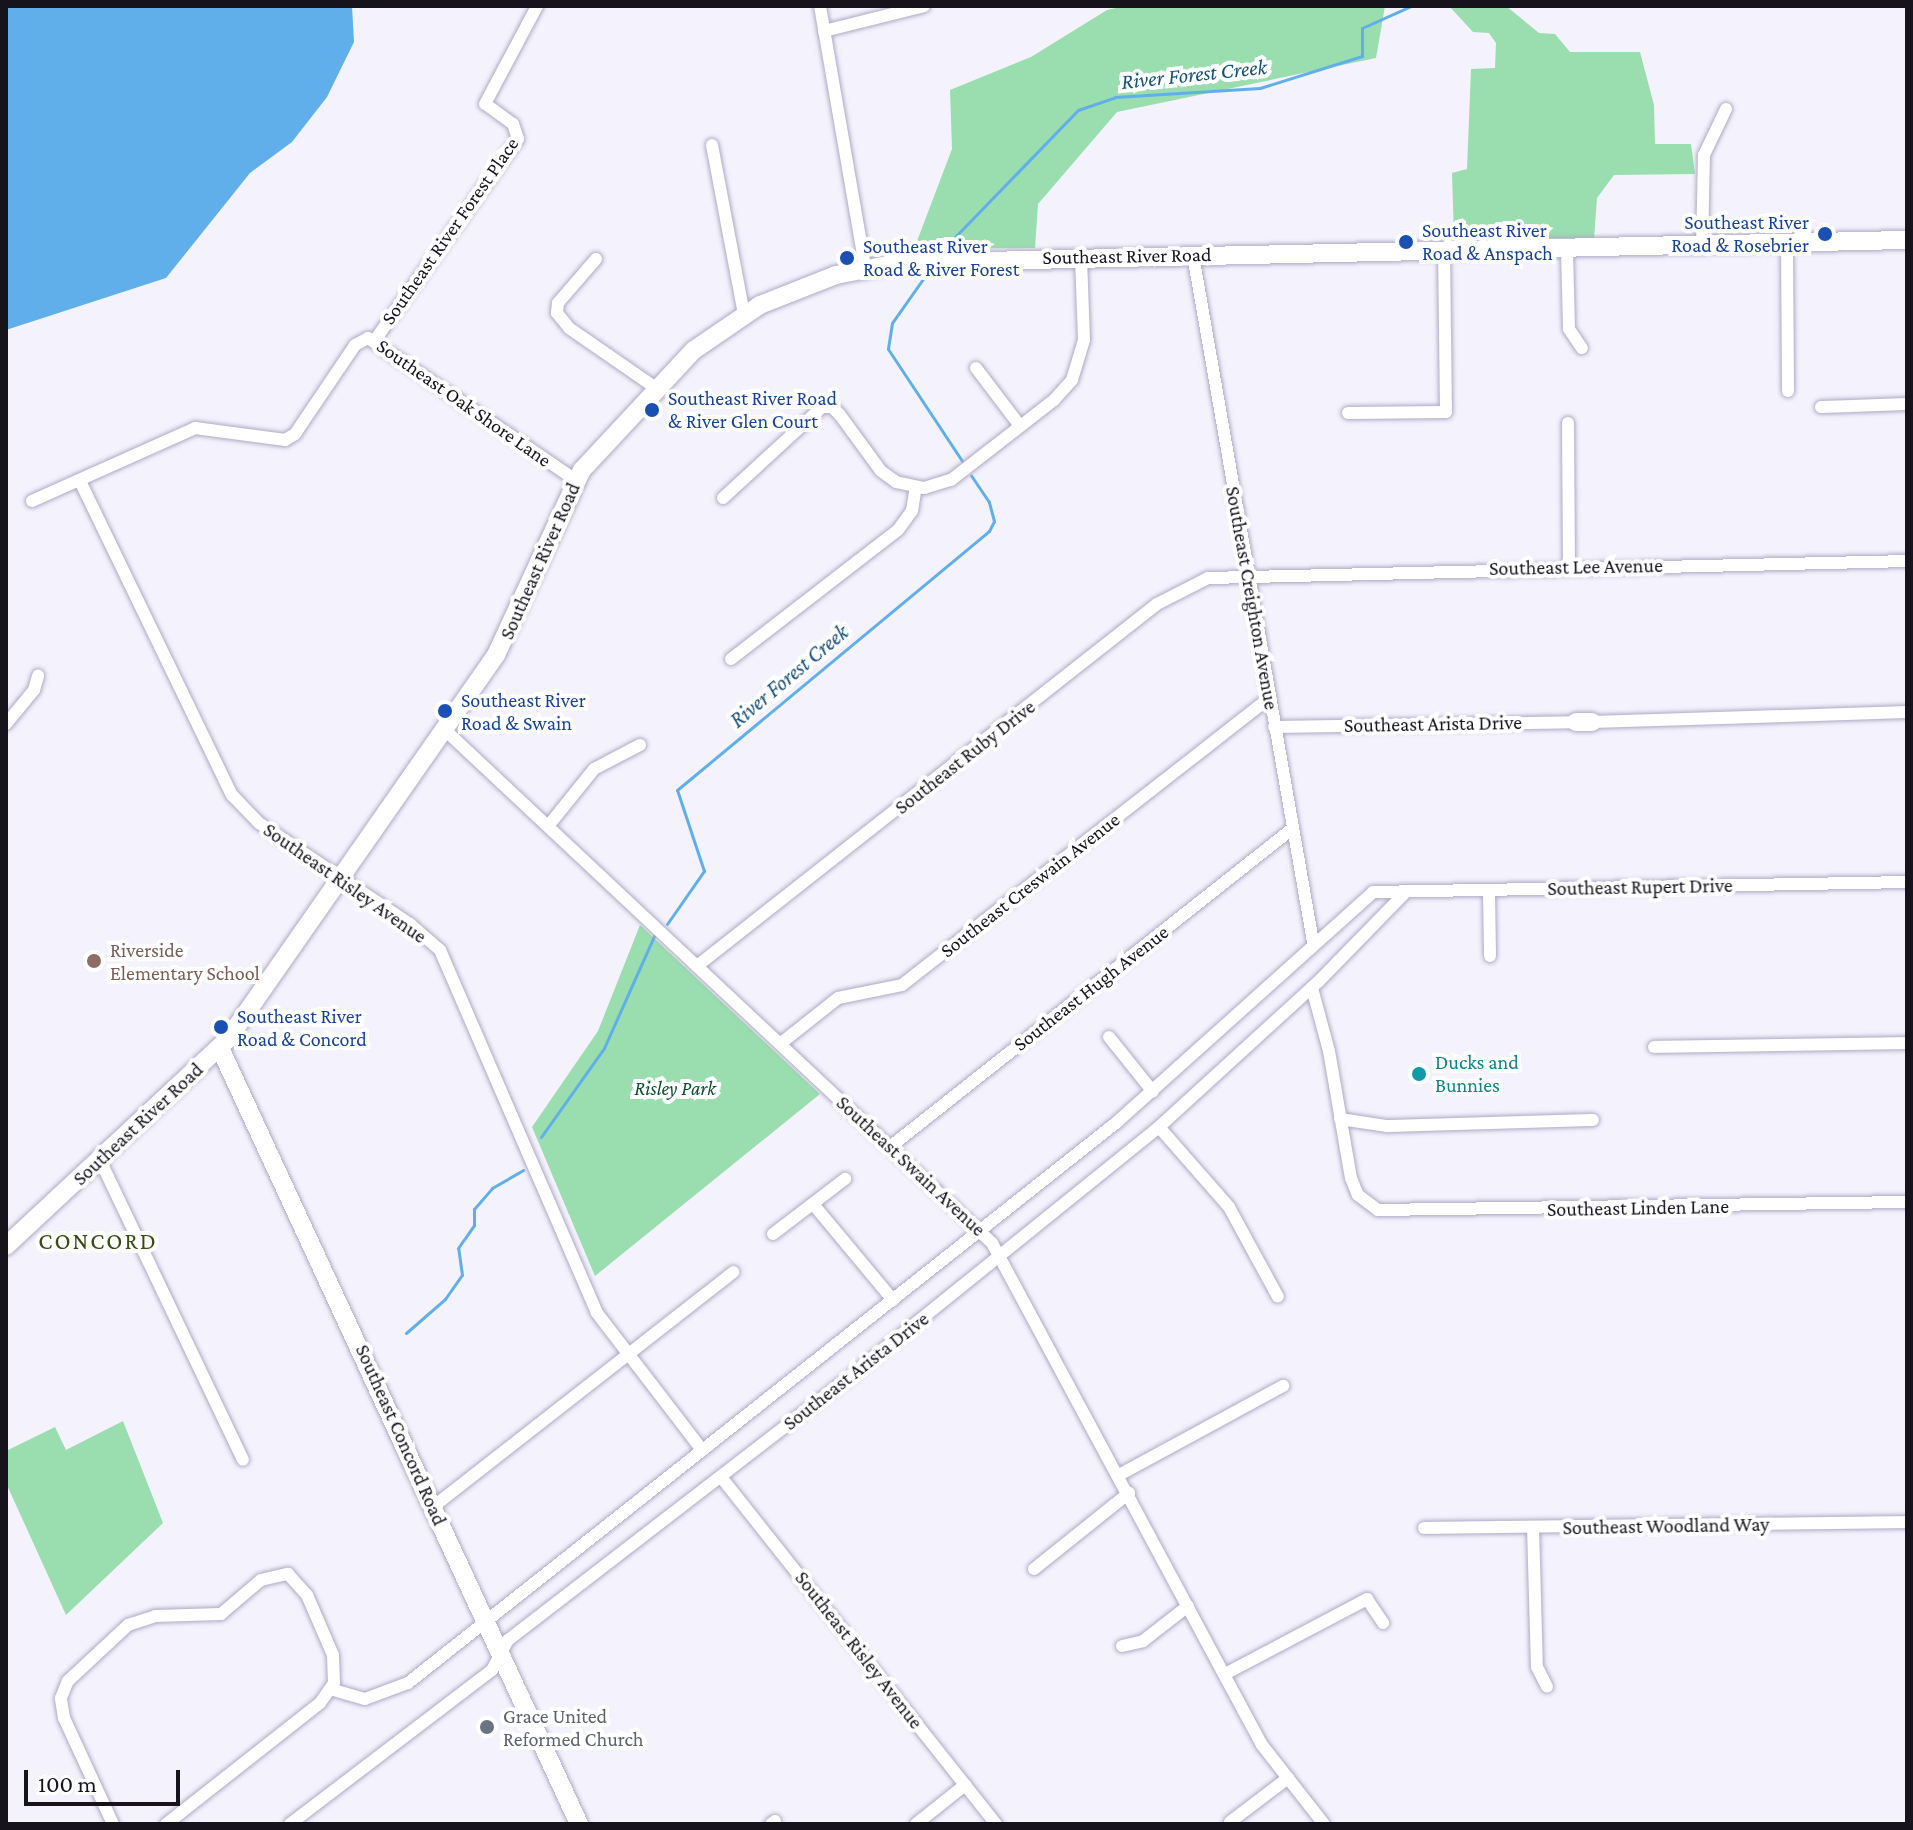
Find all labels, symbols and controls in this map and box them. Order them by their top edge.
water label: River Forest Creek [1120,53,1268,95]
street label: Southeast River Forest Place [376,133,524,329]
place label: Southeast River Road & Rosebrier [1671,210,1809,257]
place label: Southeast River Road & Anspach [1422,218,1553,265]
marker: Southeast River Road & Rosebrier [1816,225,1834,243]
marker: Southeast River Road & Anspach [1397,233,1415,251]
place label: Southeast River Road & River Forest [863,234,1019,281]
street label: Southeast River Road [1042,243,1212,269]
marker: Southeast River Road & River Forest [838,249,856,267]
street label: Southeast Oak Shore Lane [372,334,556,472]
place label: Southeast River Road & River Glen Court [668,386,837,433]
marker: Southeast River Road & River Glen Court [643,401,661,419]
street label: Southeast River Road [495,479,585,643]
street label: Southeast Creighton Avenue [1221,485,1283,711]
street label: Southeast Lee Avenue [1489,553,1663,581]
water label: River Forest Creek [724,619,854,733]
place label: Southeast River Road & Swain [461,688,586,735]
street label: Southeast Ruby Drive [890,695,1040,819]
marker: Southeast River Road & Swain [436,702,454,720]
street label: Southeast Arista Drive [1344,710,1522,738]
street label: Southeast Creswain Avenue [936,808,1124,962]
street label: Southeast Risley Avenue [259,818,431,948]
street label: Southeast Rupert Drive [1547,873,1733,901]
street label: Southeast Hugh Avenue [1009,920,1173,1056]
place label: Riverside Elementary School [110,938,260,985]
marker: Riverside Elementary School [85,952,103,970]
place label: Southeast River Road & Concord [237,1004,367,1051]
marker: Southeast River Road & Concord [212,1018,230,1036]
place label: Ducks and Bunnies [1435,1050,1519,1097]
street label: Southeast River Road [68,1058,208,1190]
marker: Ducks and Bunnies [1410,1065,1428,1083]
park label: Risley Park [634,1076,716,1100]
street label: Southeast Swain Avenue [831,1091,991,1241]
street label: Southeast Linden Lane [1547,1194,1729,1222]
district label: CONCORD [38,1227,158,1255]
street label: Southeast Arista Drive [778,1307,934,1435]
street label: Southeast Concord Road [350,1341,452,1529]
street label: Southeast Woodland Way [1562,1512,1770,1540]
street label: Southeast Risley Avenue [790,1566,928,1734]
place label: Grace United Reformed Church [503,1704,643,1751]
marker: Grace United Reformed Church [478,1718,496,1736]
scale bar [28,1754,184,1804]
text: 100 m [38,1770,97,1797]

